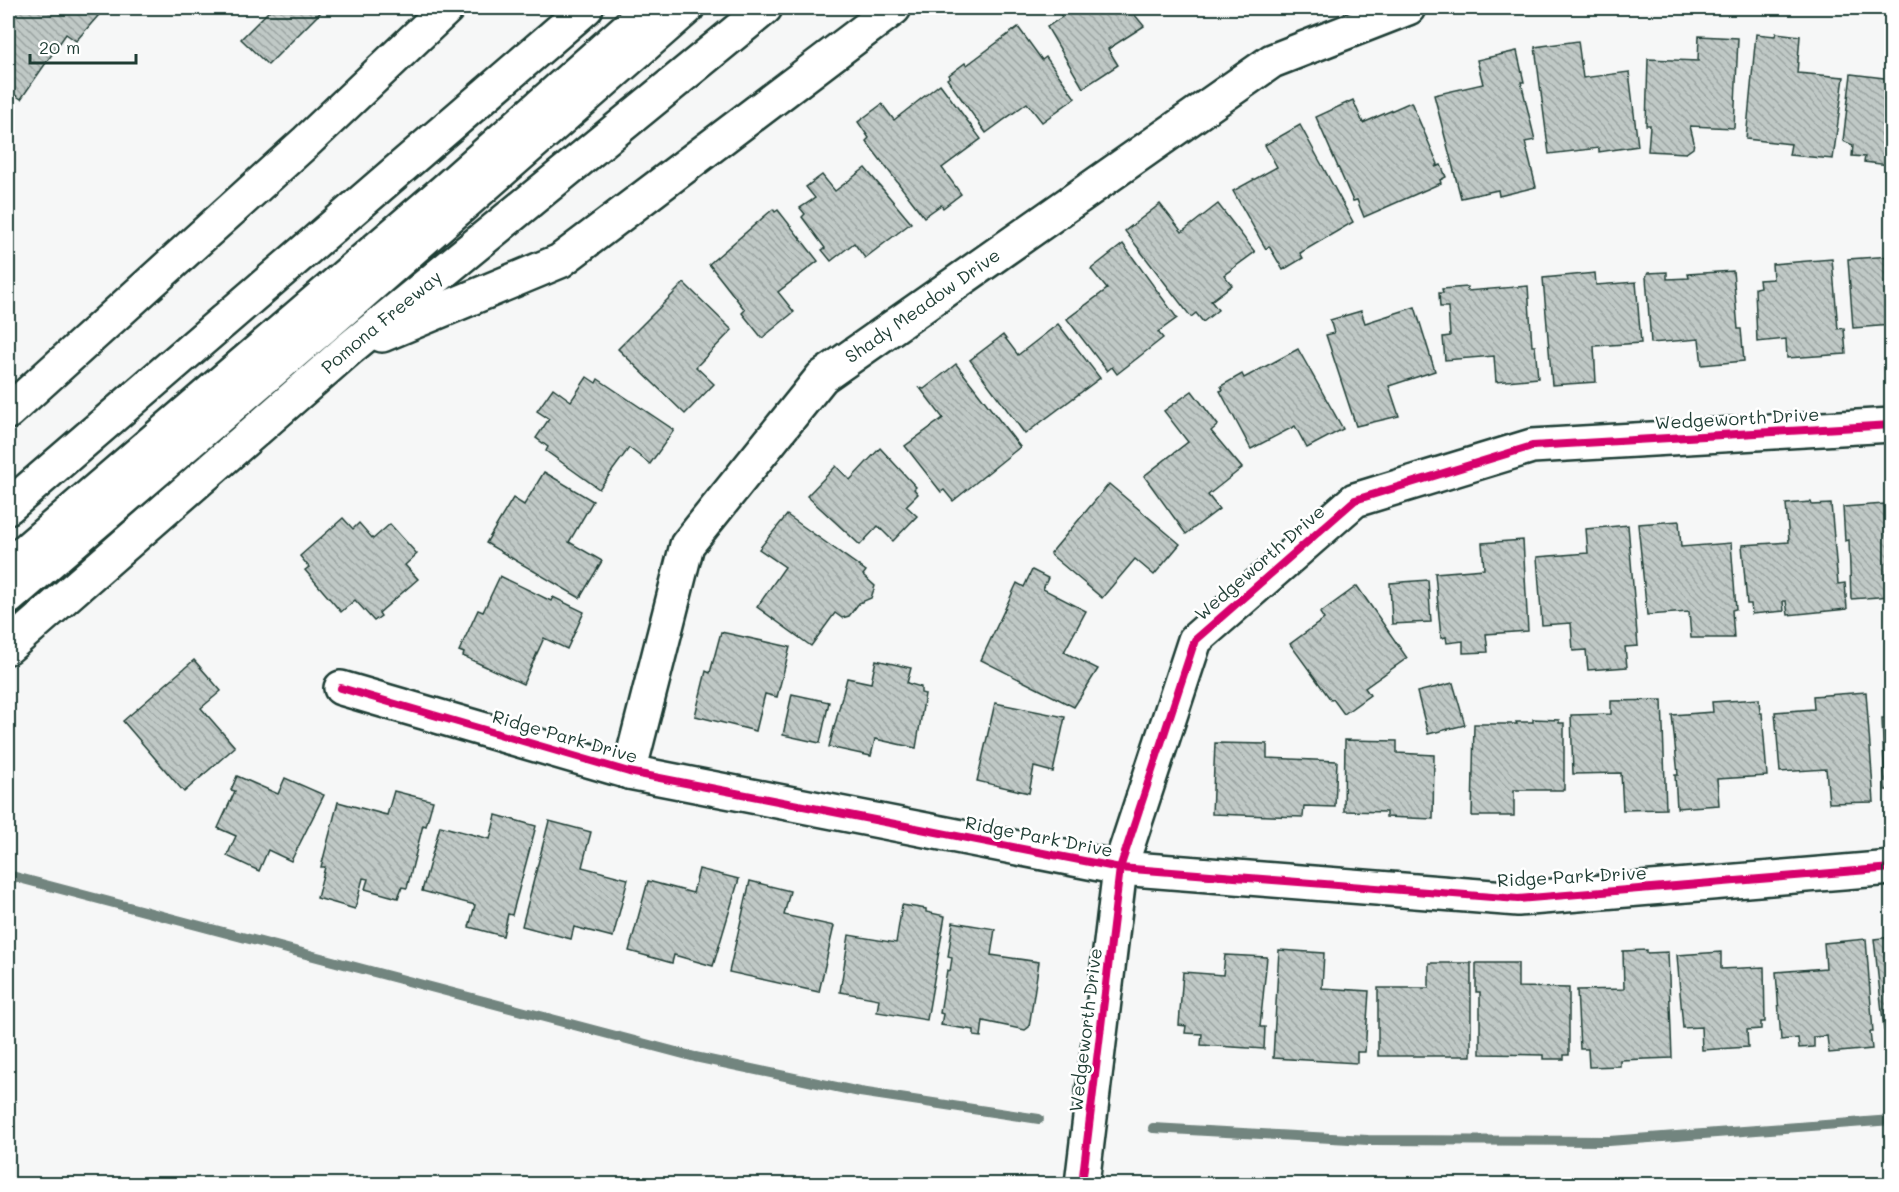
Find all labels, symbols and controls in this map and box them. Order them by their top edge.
scale bar [30,27,136,65]
text: 20 m [39,35,80,59]
street label: Shady Meadow Drive [840,243,1005,368]
street label: Pomona Freeway [316,265,446,379]
street label: Wedgeworth Drive [1654,402,1820,434]
street label: Wedgeworth Drive [1189,499,1329,625]
street label: Ridge Park Drive [490,704,641,768]
street label: Ridge Park Drive [963,810,1115,862]
street label: Ridge Park Drive [1496,860,1647,892]
street label: Wedgeworth Drive [1063,947,1107,1113]

